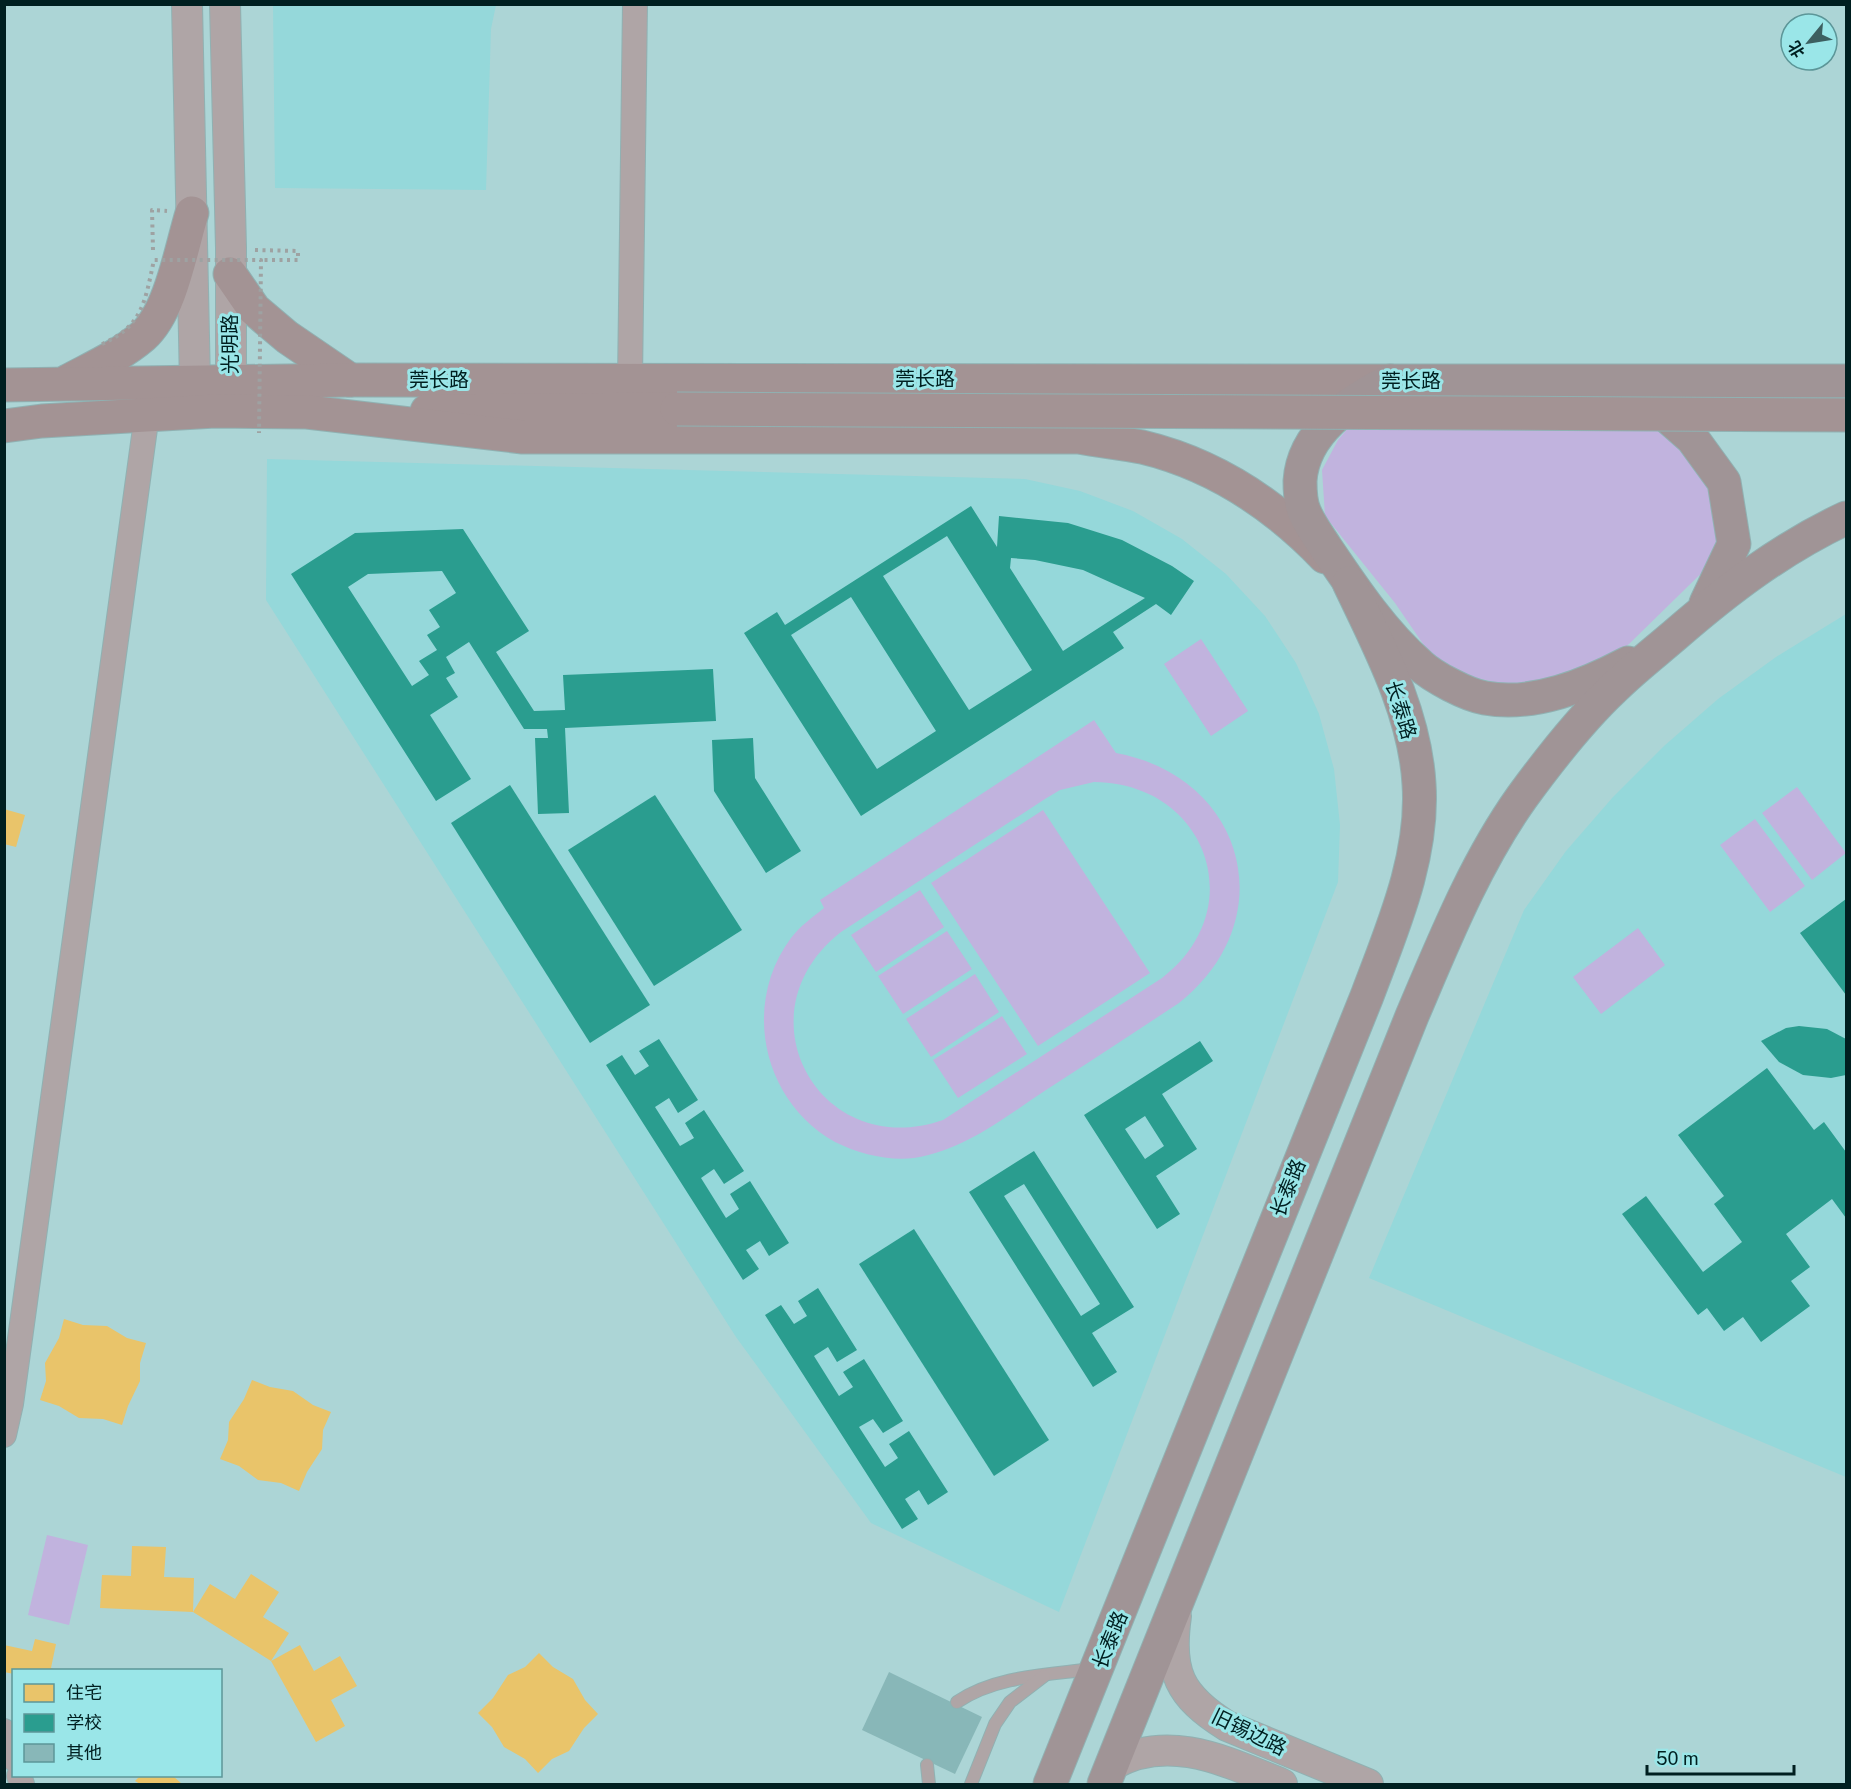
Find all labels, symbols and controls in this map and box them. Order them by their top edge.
north arrow [1779,12,1839,72]
text: 北 [1784,38,1809,61]
street label: 光明路 [218,314,242,374]
street label: 莞长路 [895,367,955,391]
street label: 莞长路 [409,368,469,392]
street label: 莞长路 [1381,369,1441,393]
street label: 长泰路 [1381,678,1421,742]
street label: 长泰路 [1266,1156,1310,1220]
street label: 长泰路 [1088,1608,1132,1672]
legend [12,1669,222,1777]
text: 住宅 [66,1682,102,1703]
street label: 旧锡边路 [1208,1704,1290,1760]
text: 学校 [66,1712,102,1733]
scale bar [1647,1738,1794,1776]
text: 其他 [66,1742,102,1763]
text: 50 m [1656,1748,1699,1769]

